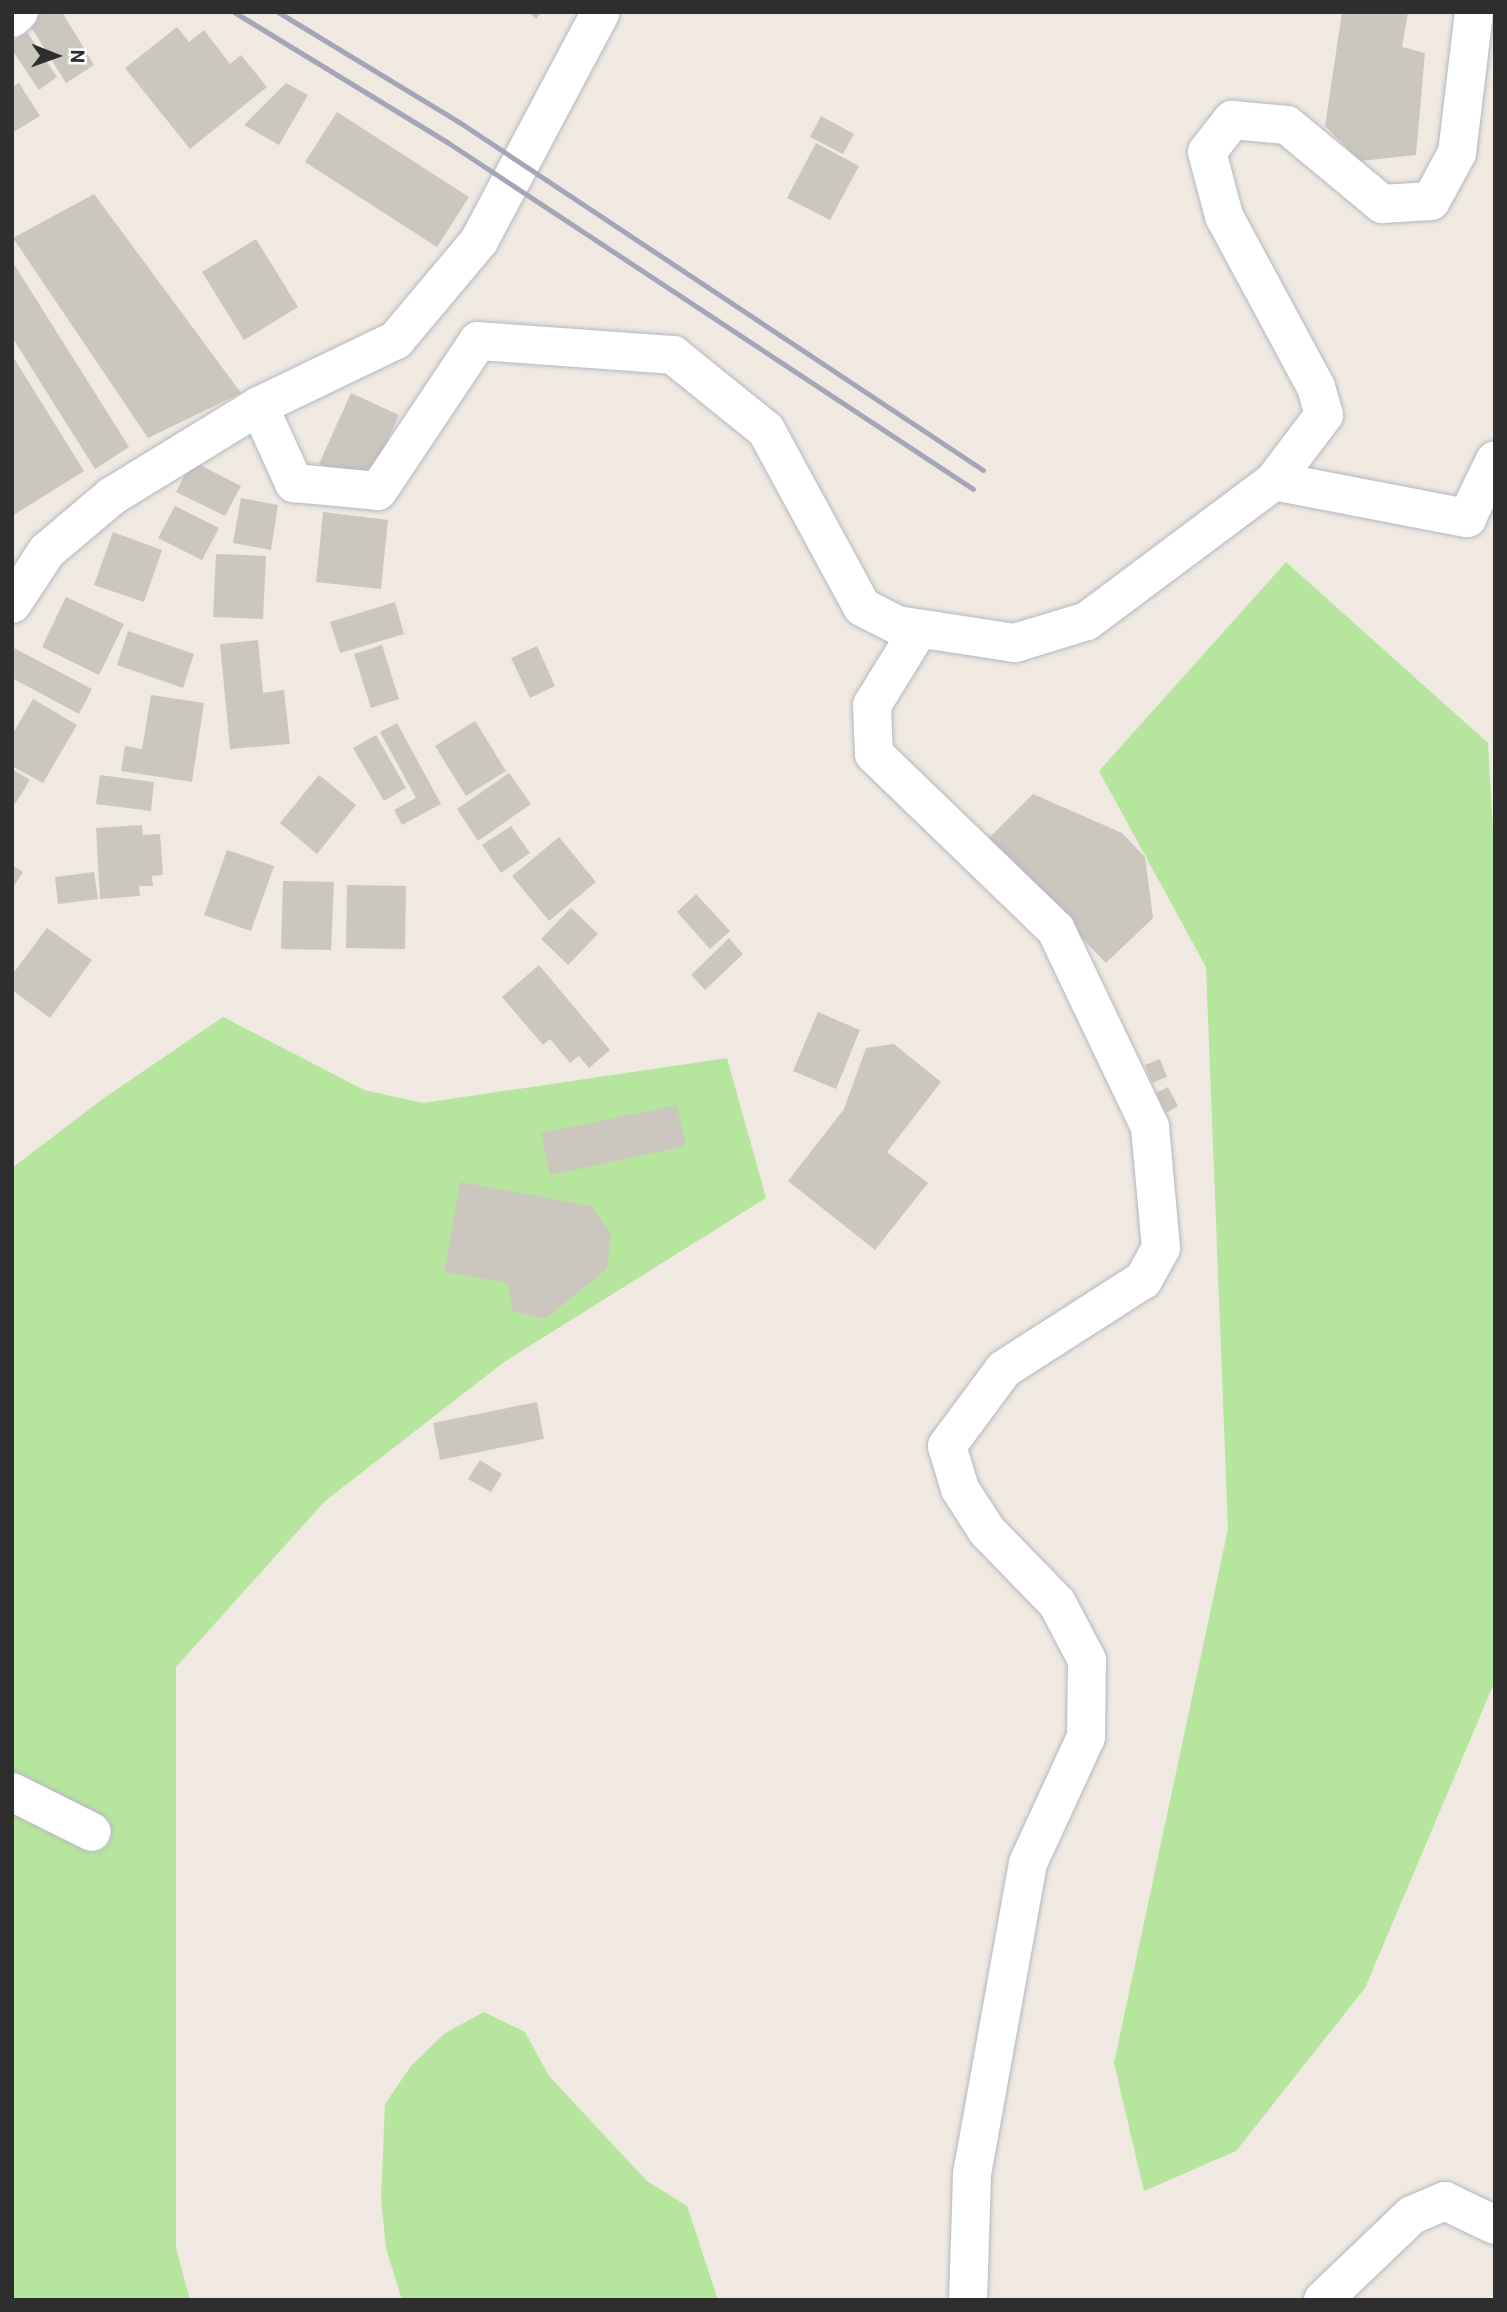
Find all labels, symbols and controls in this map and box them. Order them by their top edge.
north arrow [21,21,91,91]
text: N [66,49,89,63]

